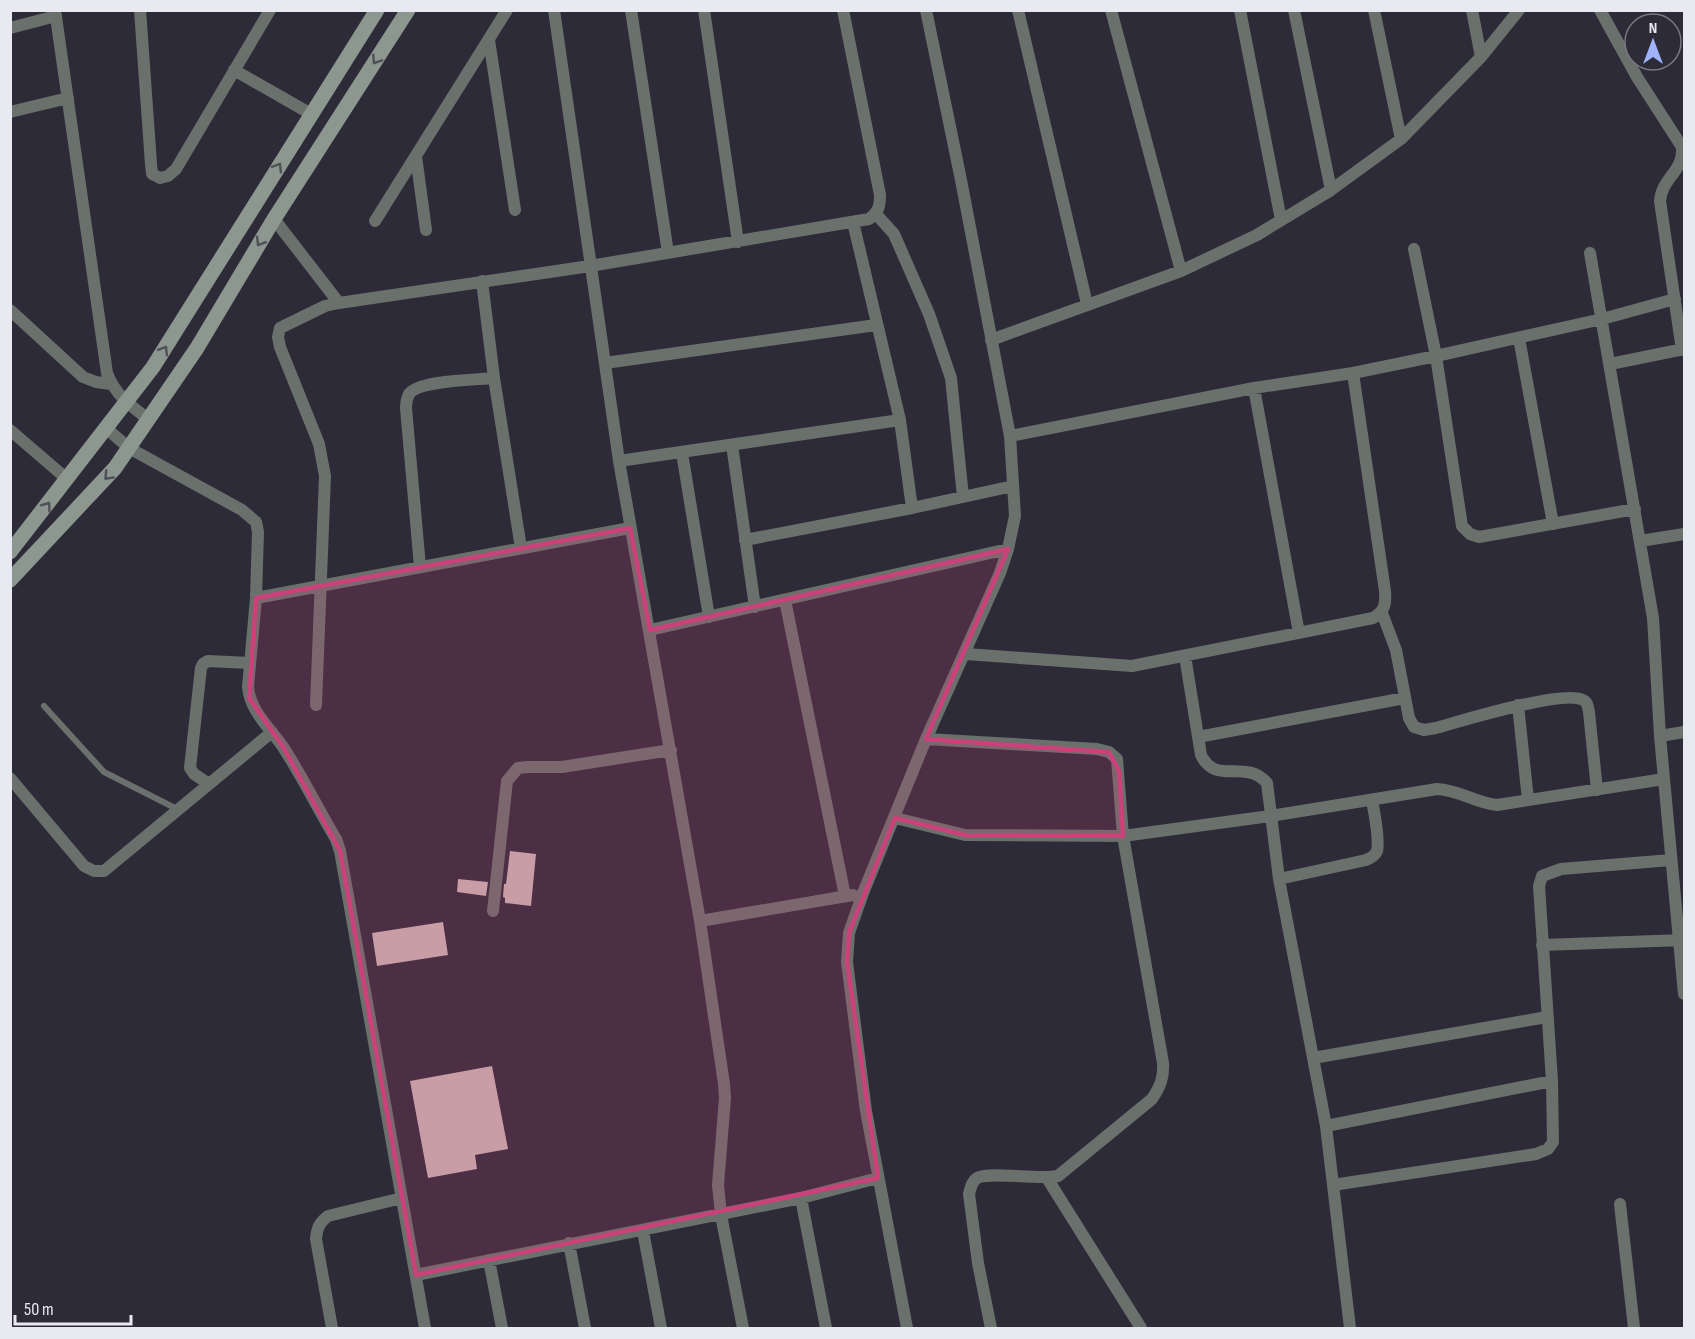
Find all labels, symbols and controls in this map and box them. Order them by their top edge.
north arrow [1623,12,1683,72]
text: N [1649,19,1657,38]
one-way arrow [372,53,383,64]
one-way arrow [271,163,283,173]
one-way arrow [256,236,267,246]
one-way arrow [156,346,168,356]
one-way arrow [104,469,115,479]
one-way arrow [40,502,51,513]
scale bar [15,1288,130,1326]
text: 50 m [24,1299,54,1320]

